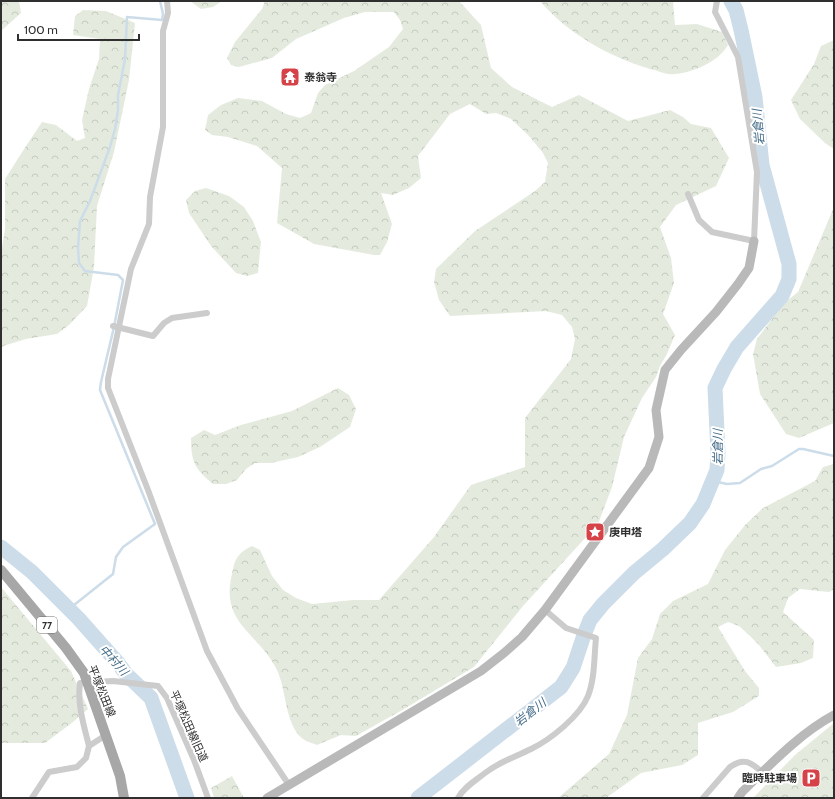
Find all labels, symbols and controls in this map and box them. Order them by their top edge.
scale bar [18,16,139,42]
text: 100 m [24,22,58,37]
temple icon: 泰翁寺 [279,66,301,88]
place label: 泰翁寺 [304,70,337,84]
water label: 岩倉川 [749,106,767,146]
water label: 岩倉川 [710,427,725,465]
place icon: 庚申塔 [584,521,606,543]
place label: 庚申塔 [609,525,642,539]
road number: 77 [37,617,57,633]
water label: 中村川 [96,642,133,680]
street label: 平塚松田線 [85,663,119,719]
street label: 平塚松田線旧道 [167,688,211,764]
water label: 岩倉川 [511,694,550,729]
parking icon: 臨時駐車場 [800,767,822,789]
place label: 臨時駐車場 [742,771,797,785]

